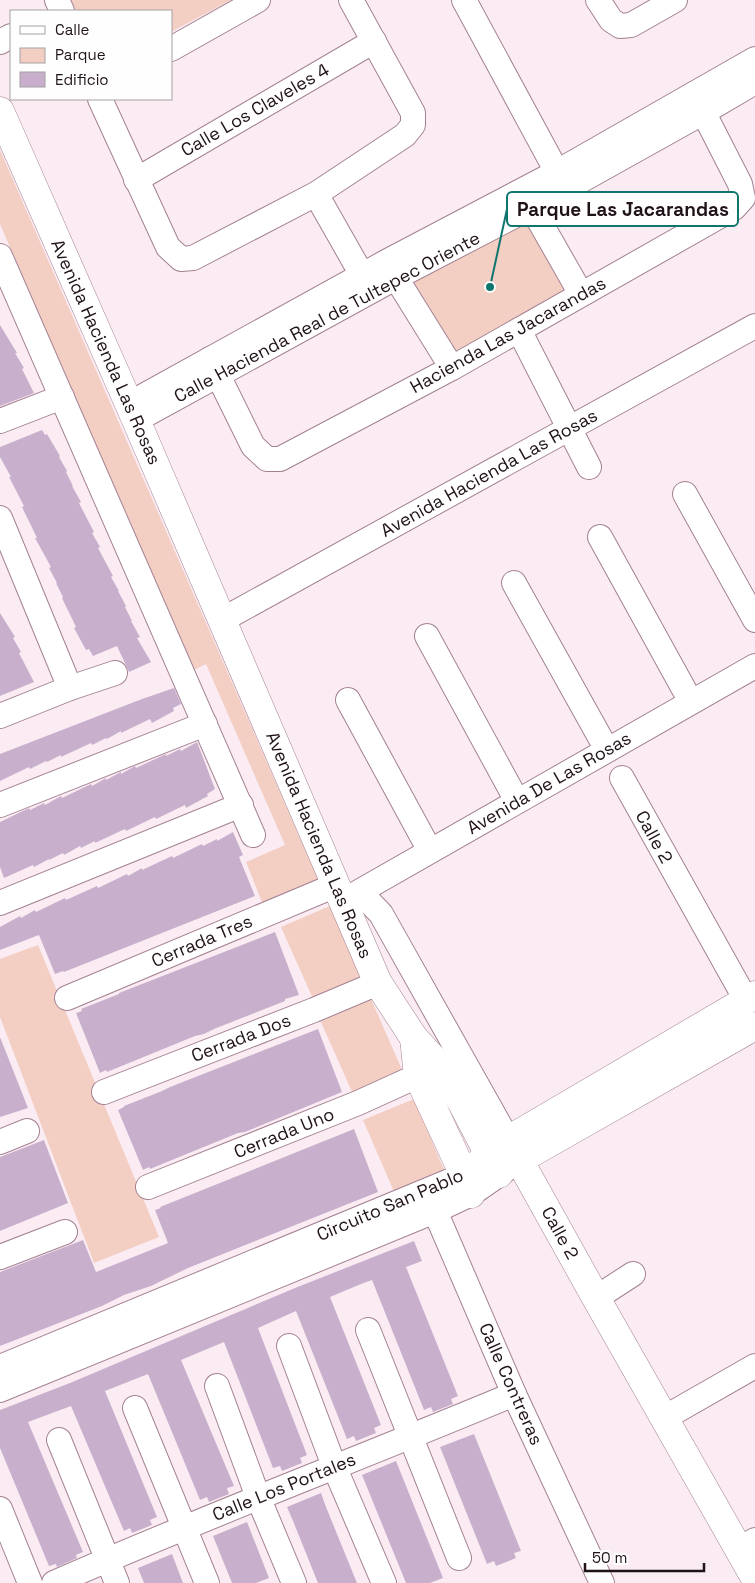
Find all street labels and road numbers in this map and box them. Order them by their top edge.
street label: Calle Los Claveles 4 [177,58,333,161]
street label: Calle Hacienda Real de Tultepec Oriente [170,226,484,407]
street label: Avenida Hacienda Las Rosas [46,236,167,468]
street label: Hacienda Las Jacarandas [406,271,610,398]
street label: Avenida Hacienda Las Rosas [376,403,601,542]
street label: Avenida De Las Rosas [462,726,635,839]
street label: Avenida Hacienda Las Rosas [261,728,378,962]
street label: Calle 2 [631,806,678,867]
street label: Cerrada Tres [148,909,256,972]
street label: Cerrada Dos [188,1008,294,1067]
street label: Cerrada Uno [230,1102,337,1163]
street label: Circuito San Pablo [313,1163,467,1246]
street label: Calle 2 [537,1202,584,1263]
street label: Calle Contreras [474,1319,549,1448]
street label: Calle Los Portales [209,1447,359,1526]

